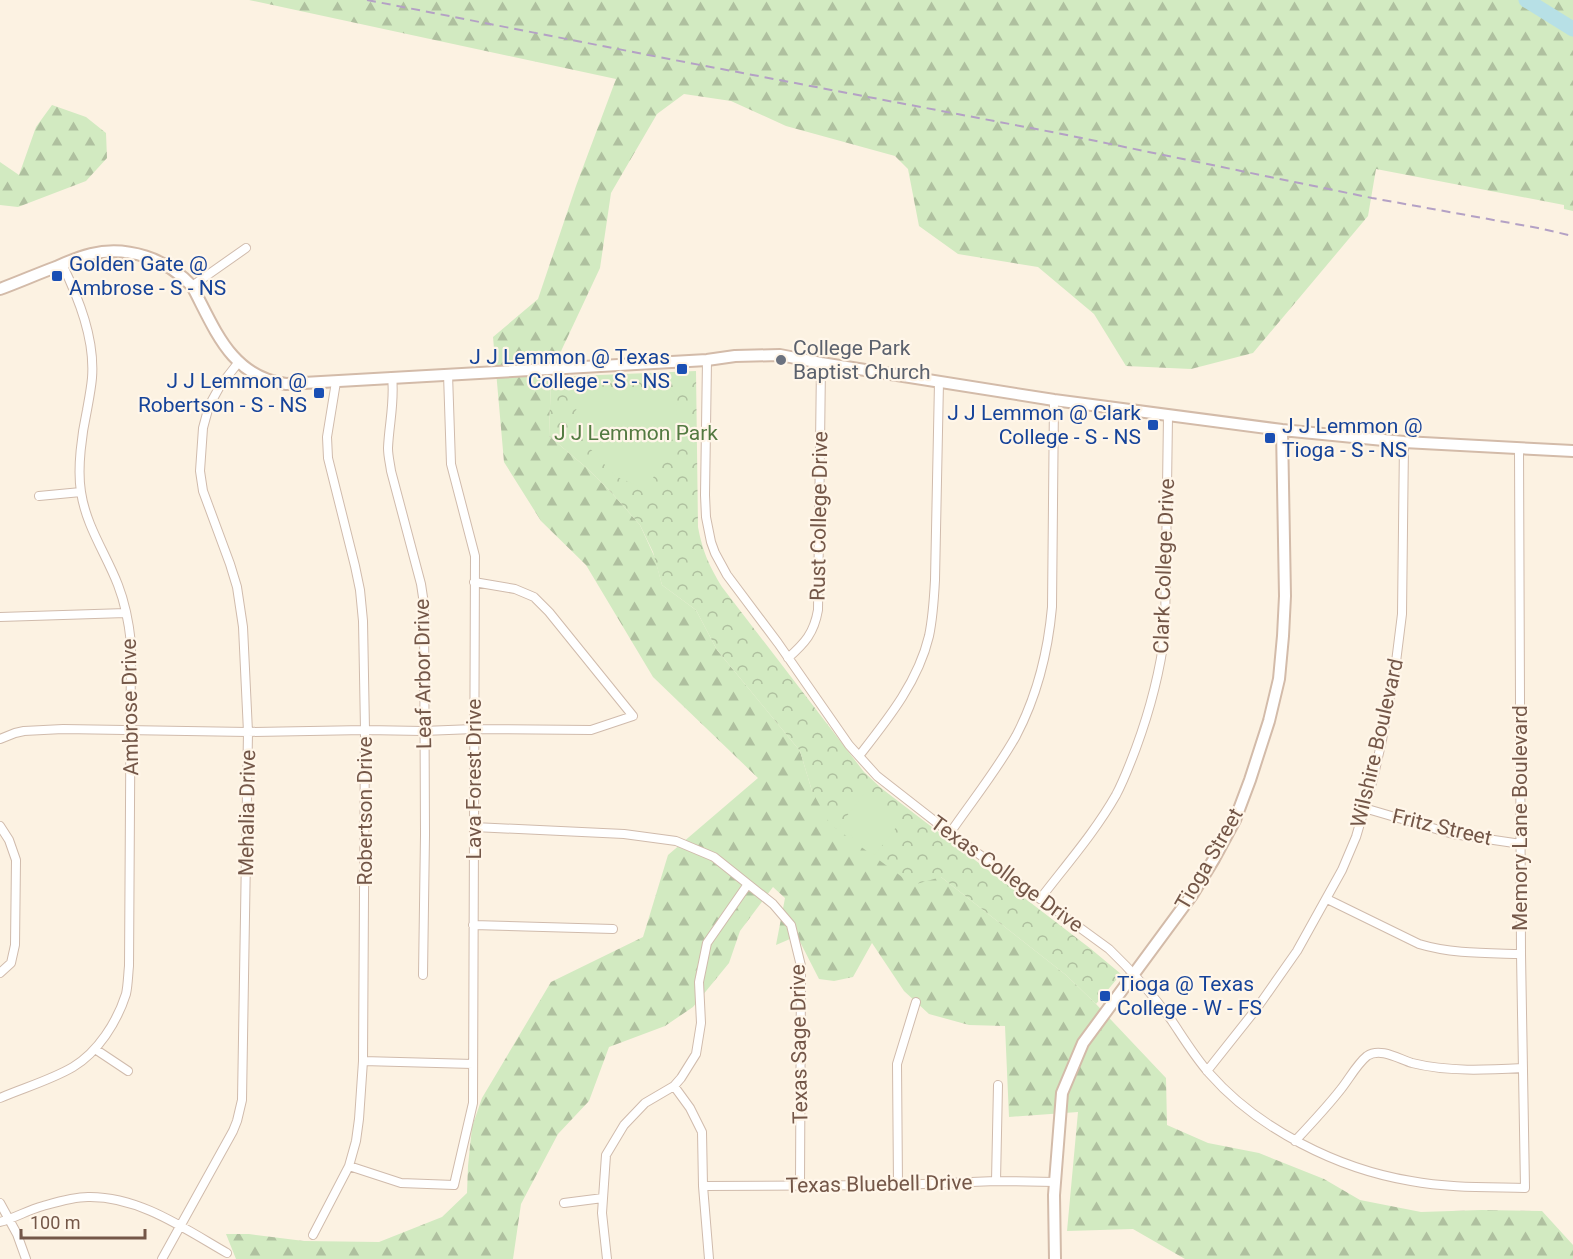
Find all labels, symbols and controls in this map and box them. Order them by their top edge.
place label: Golden Gate @ Ambrose - S - NS [69,252,226,300]
marker: Golden Gate @ Ambrose - S - NS [50,269,64,283]
place label: College Park Baptist Church [793,336,930,384]
place label: J J Lemmon @ Texas College - S - NS [469,345,670,393]
marker: College Park Baptist Church [774,353,788,367]
marker: J J Lemmon @ Texas College - S - NS [675,362,689,376]
place label: J J Lemmon @ Robertson - S - NS [138,369,307,417]
marker: J J Lemmon @ Robertson - S - NS [312,386,326,400]
place label: J J Lemmon @ Clark College - S - NS [947,401,1141,449]
place label: J J Lemmon @ Tioga - S - NS [1282,414,1423,462]
marker: J J Lemmon @ Clark College - S - NS [1146,418,1160,432]
park label: J J Lemmon Park [554,421,718,445]
street label: Rust College Drive [806,431,832,601]
marker: J J Lemmon @ Tioga - S - NS [1263,431,1277,445]
street label: Clark College Drive [1149,478,1179,654]
street label: Leaf Arbor Drive [410,599,436,749]
street label: Ambrose Drive [117,638,143,776]
street label: Wilshire Boulevard [1346,656,1408,830]
street label: Lava Forest Drive [462,699,486,859]
street label: Memory Lane Boulevard [1508,705,1532,931]
street label: Robertson Drive [353,736,377,886]
street label: Mehalia Drive [234,750,260,876]
street label: Tioga Street [1170,804,1248,914]
street label: Fritz Street [1390,804,1494,850]
street label: Texas College Drive [926,811,1088,937]
street label: Texas Sage Drive [786,964,812,1124]
place label: Tioga @ Texas College - W - FS [1117,972,1262,1020]
marker: Tioga @ Texas College - W - FS [1098,989,1112,1003]
street label: Texas Bluebell Drive [785,1170,973,1198]
scale bar [21,1202,146,1240]
text: 100 m [30,1212,81,1233]

